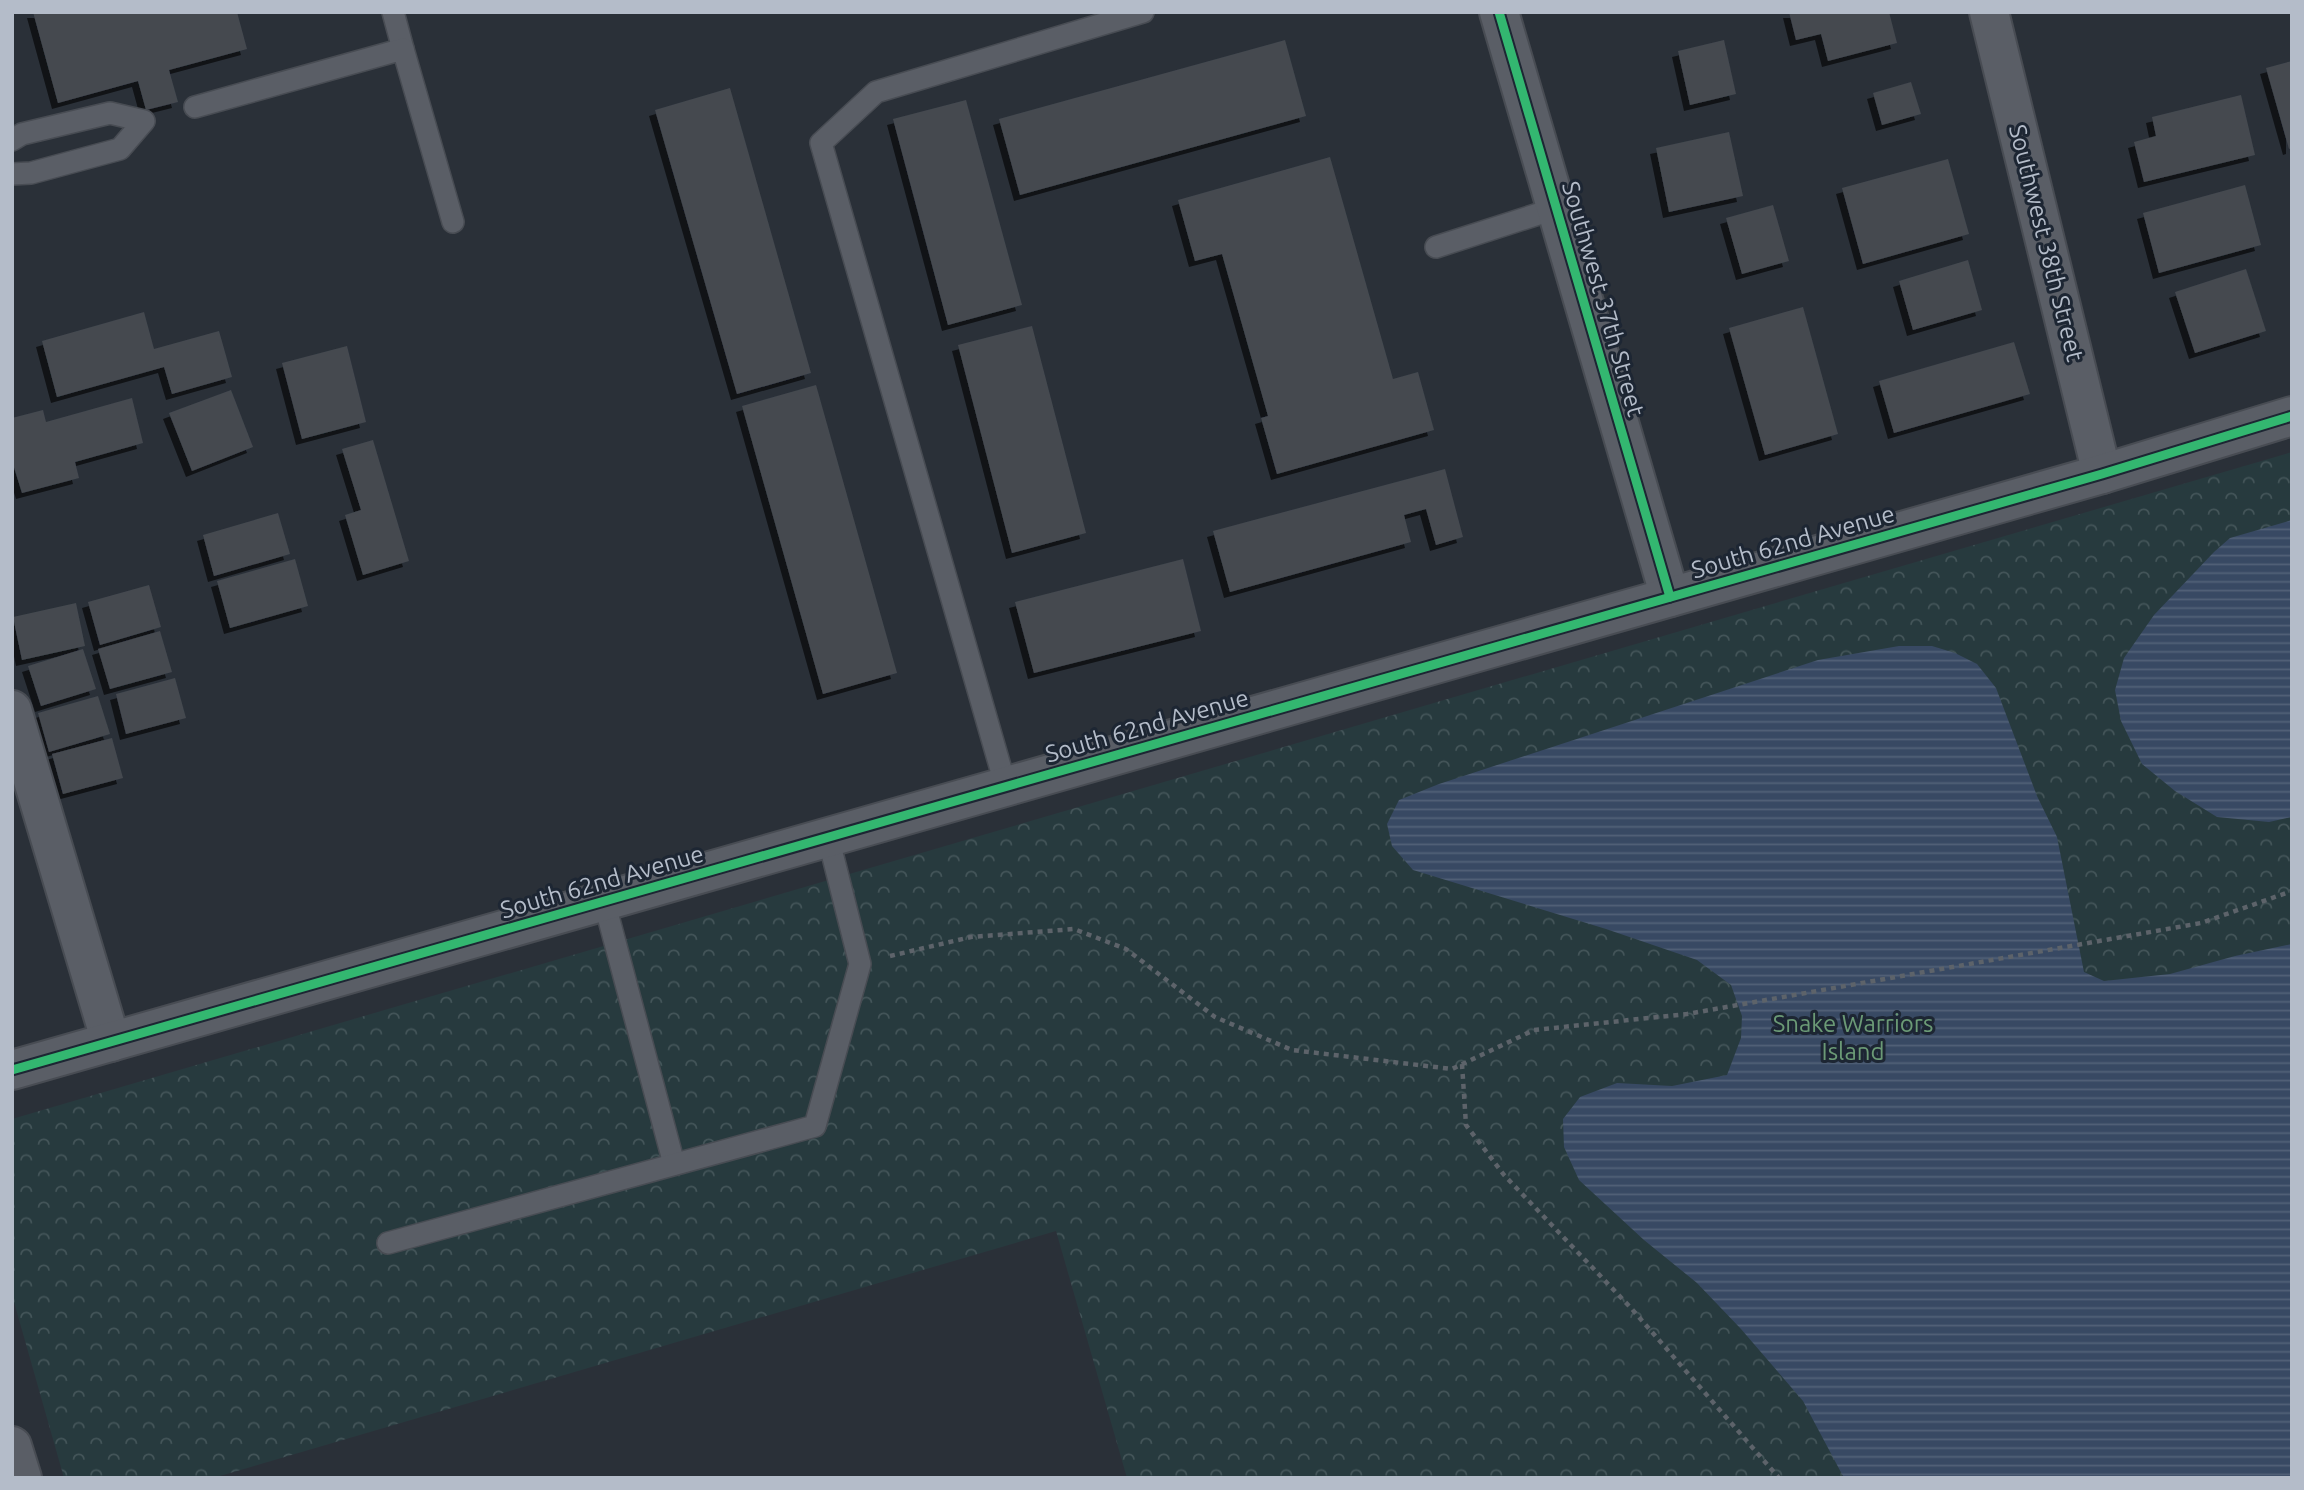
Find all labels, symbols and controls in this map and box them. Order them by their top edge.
street label: Southwest 38th Street [2004,122,2089,365]
street label: Southwest 37th Street [1557,178,1650,420]
street label: South 62nd Avenue [1688,500,1898,583]
street label: South 62nd Avenue [1042,684,1252,767]
street label: South 62nd Avenue [497,840,707,923]
park label: Snake Warriors Island [1773,1010,1933,1065]

